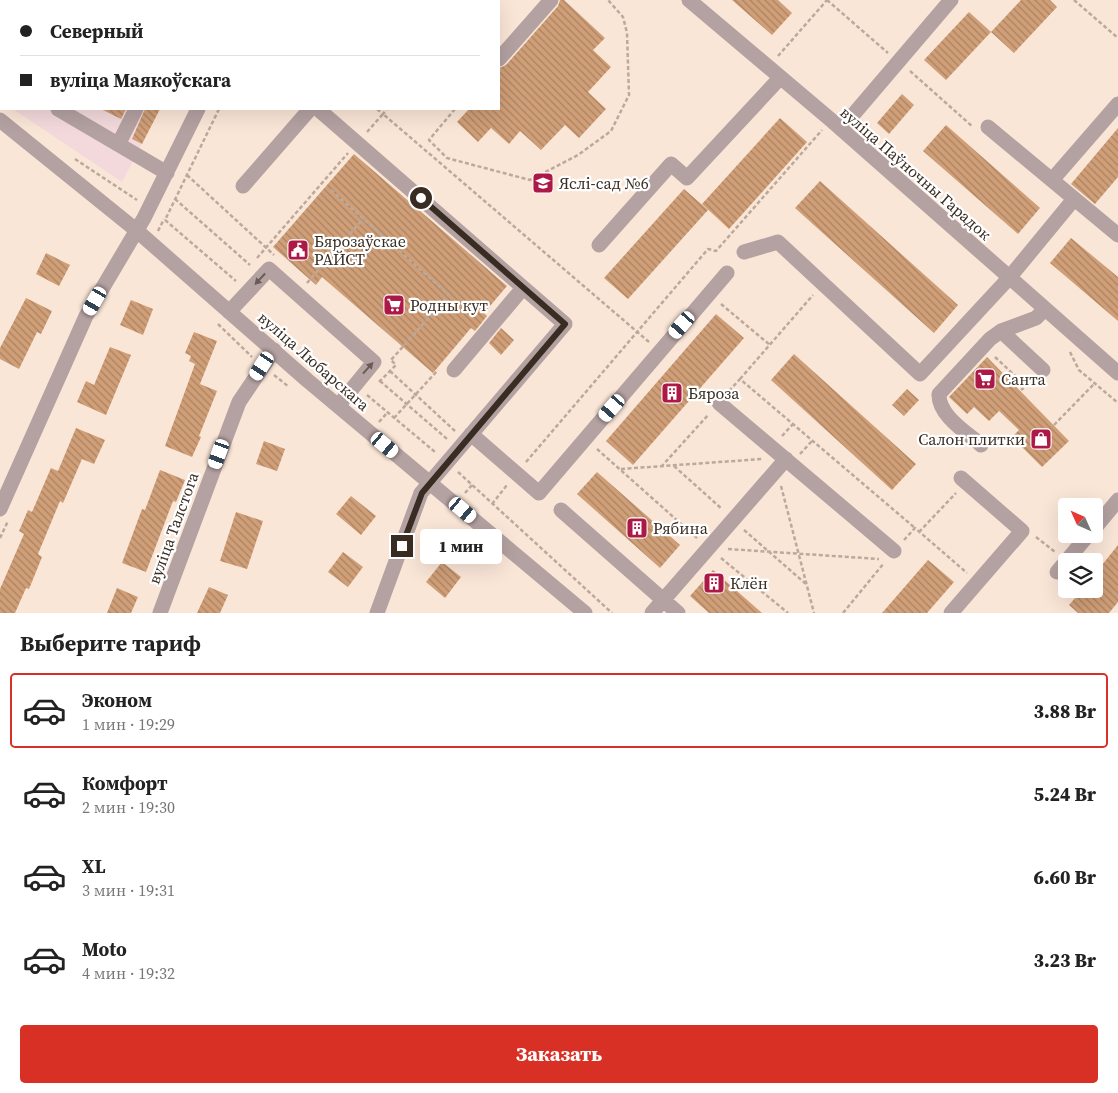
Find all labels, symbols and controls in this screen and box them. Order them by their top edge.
text: Северный [50,18,144,44]
text: вуліца Маякоўскага [50,67,231,93]
street label: вуліца Паўночны Гарадок [836,101,996,245]
school or university icon: Яслі-сад №6 [531,171,555,195]
place label: Яслі-сад №6 [559,172,649,194]
route start [410,187,432,209]
place label: Бярозаўскае РАЙСТ [314,230,406,270]
public building icon: Бярозаўскае РАЙСТ [286,238,310,262]
one-way arrow [254,273,265,286]
car [81,284,108,318]
supermarket icon: Родны кут [382,293,406,317]
place label: Родны кут [410,294,489,316]
street label: вуліца Любарскага [254,306,375,416]
car [666,309,697,341]
car [247,349,276,383]
one-way arrow [363,362,374,375]
supermarket icon: Санта [973,367,997,391]
place label: Санта [1001,368,1047,390]
building icon: Бяроза [660,381,684,405]
place label: Бяроза [688,382,740,404]
car [596,392,627,424]
shop icon: Салон плитки [1029,427,1053,451]
place label: Салон плитки [918,428,1025,450]
car [368,430,401,460]
car [206,437,231,471]
street label: вуліца Талстога [143,468,204,587]
car [446,495,479,525]
north arrow [1058,498,1102,542]
map controls [1058,498,1103,598]
building icon: Рябина [625,516,649,540]
place label: Рябина [653,517,709,539]
callout: 1 мин [420,528,502,564]
route end [391,535,413,557]
text: 1 мин [439,535,483,557]
button: layers [1058,553,1103,598]
building icon: Клён [702,571,726,595]
place label: Клён [730,572,768,594]
text: Выберите тариф [20,628,201,658]
text: Эконом [82,687,152,713]
icon: car [22,688,67,733]
text: 3.88 Br [1033,698,1096,724]
text: 1 мин · 19:29 [82,713,175,735]
text: Комфорт [82,770,168,796]
icon: car [22,771,67,816]
text: 5.24 Br [1033,781,1096,807]
text: 2 мин · 19:30 [82,796,175,818]
text: XL [82,853,105,879]
icon: car [22,854,67,899]
text: 6.60 Br [1033,864,1096,890]
text: 3 мин · 19:31 [82,879,175,901]
text: Moto [82,936,127,962]
icon: car [22,937,67,982]
text: 3.23 Br [1033,947,1096,973]
text: 4 мин · 19:32 [82,962,175,984]
button: Заказать [20,1025,1098,1083]

